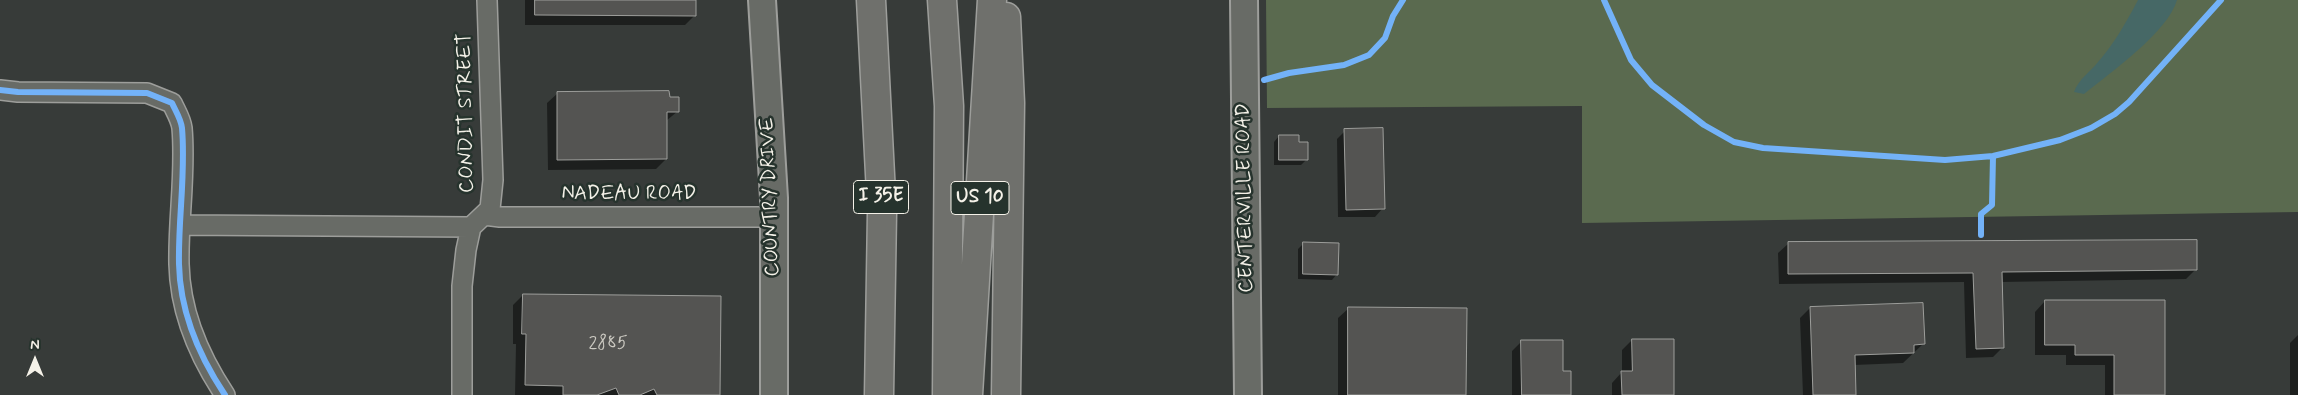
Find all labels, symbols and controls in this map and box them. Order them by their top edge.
street label: CONDIT STREET [454,33,480,193]
street label: CENTERVILLE ROAD [1232,103,1260,293]
street label: COUNTRY DRIVE [756,117,786,277]
road number: I 35E [854,180,908,213]
road number: US 10 [951,182,1009,214]
street label: NADEAU ROAD [561,183,697,207]
house number: 2885 [588,333,628,355]
north arrow [10,335,60,385]
text: N [30,336,40,354]

